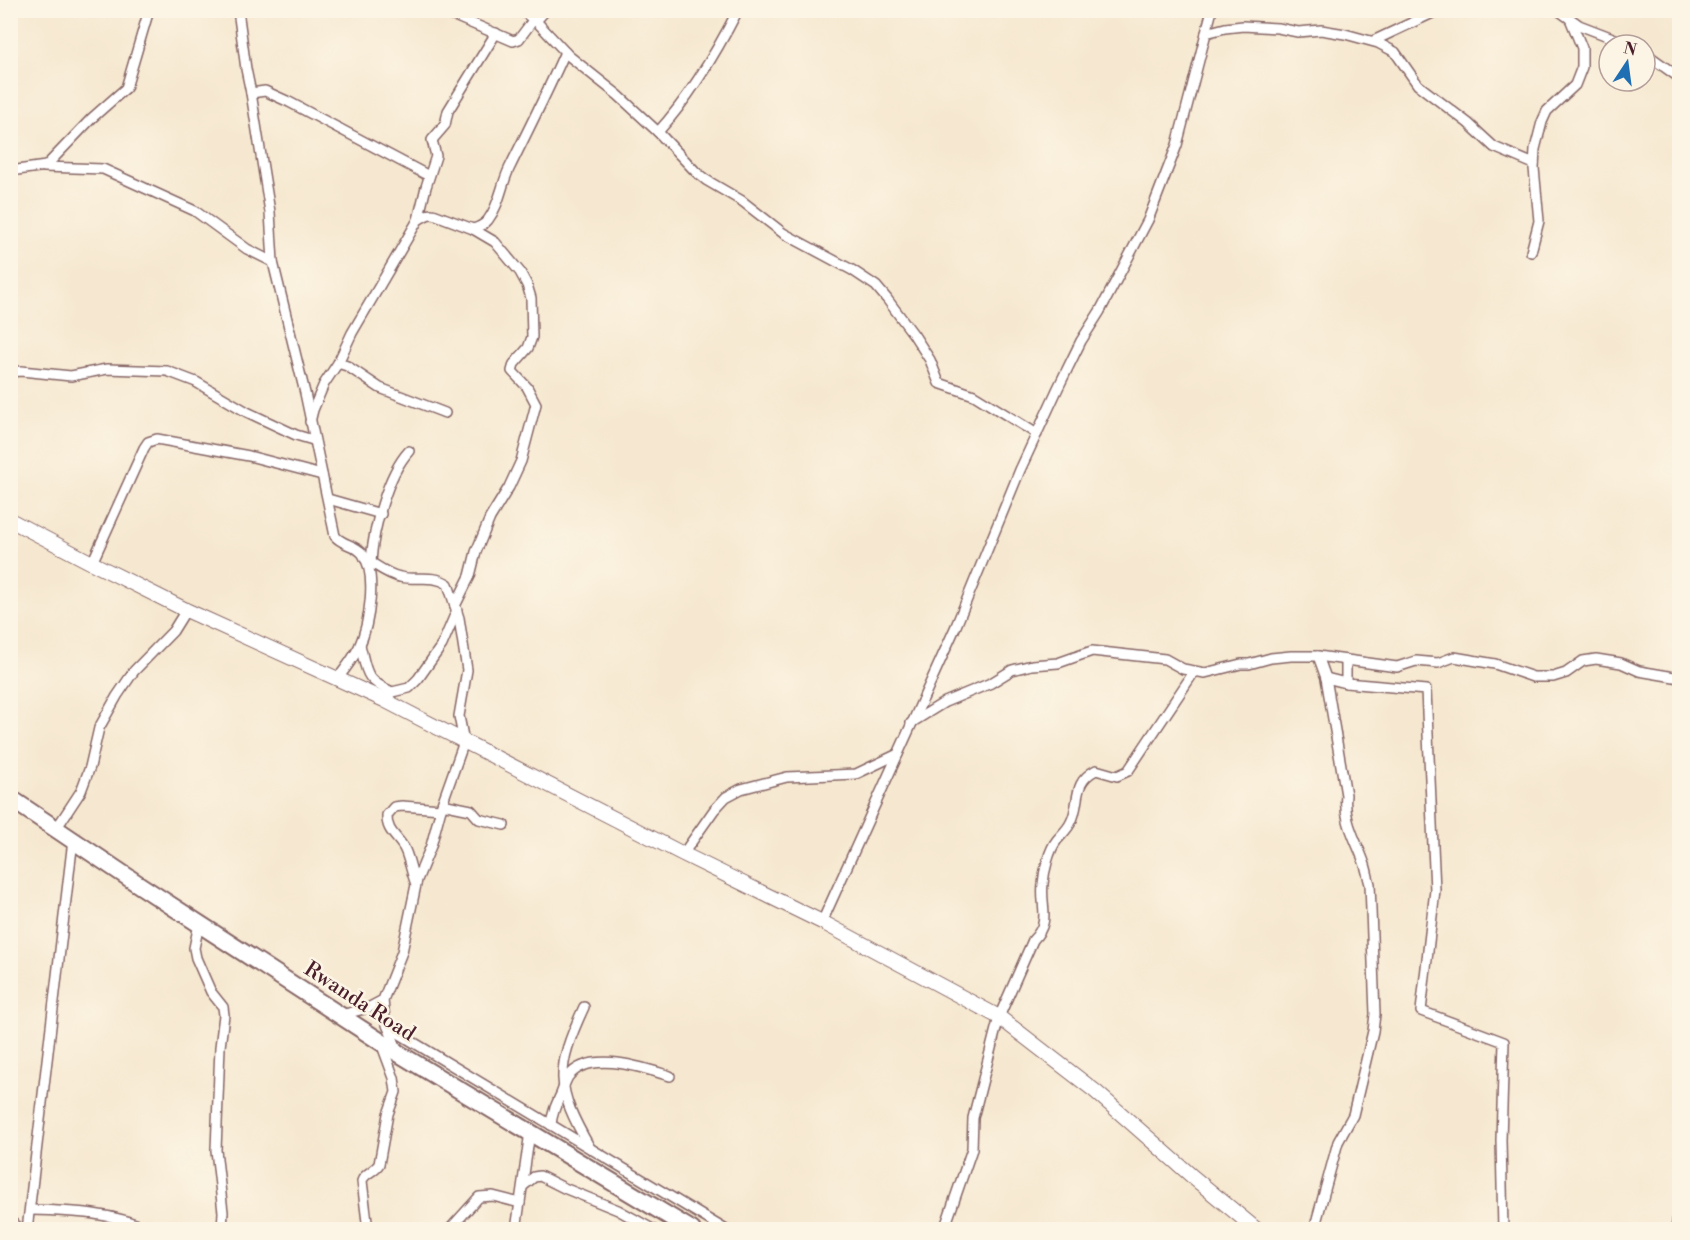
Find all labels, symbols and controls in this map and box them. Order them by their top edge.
north arrow [1597,33,1657,93]
text: N [1622,38,1639,61]
street label: Rwanda Road [299,956,420,1048]

